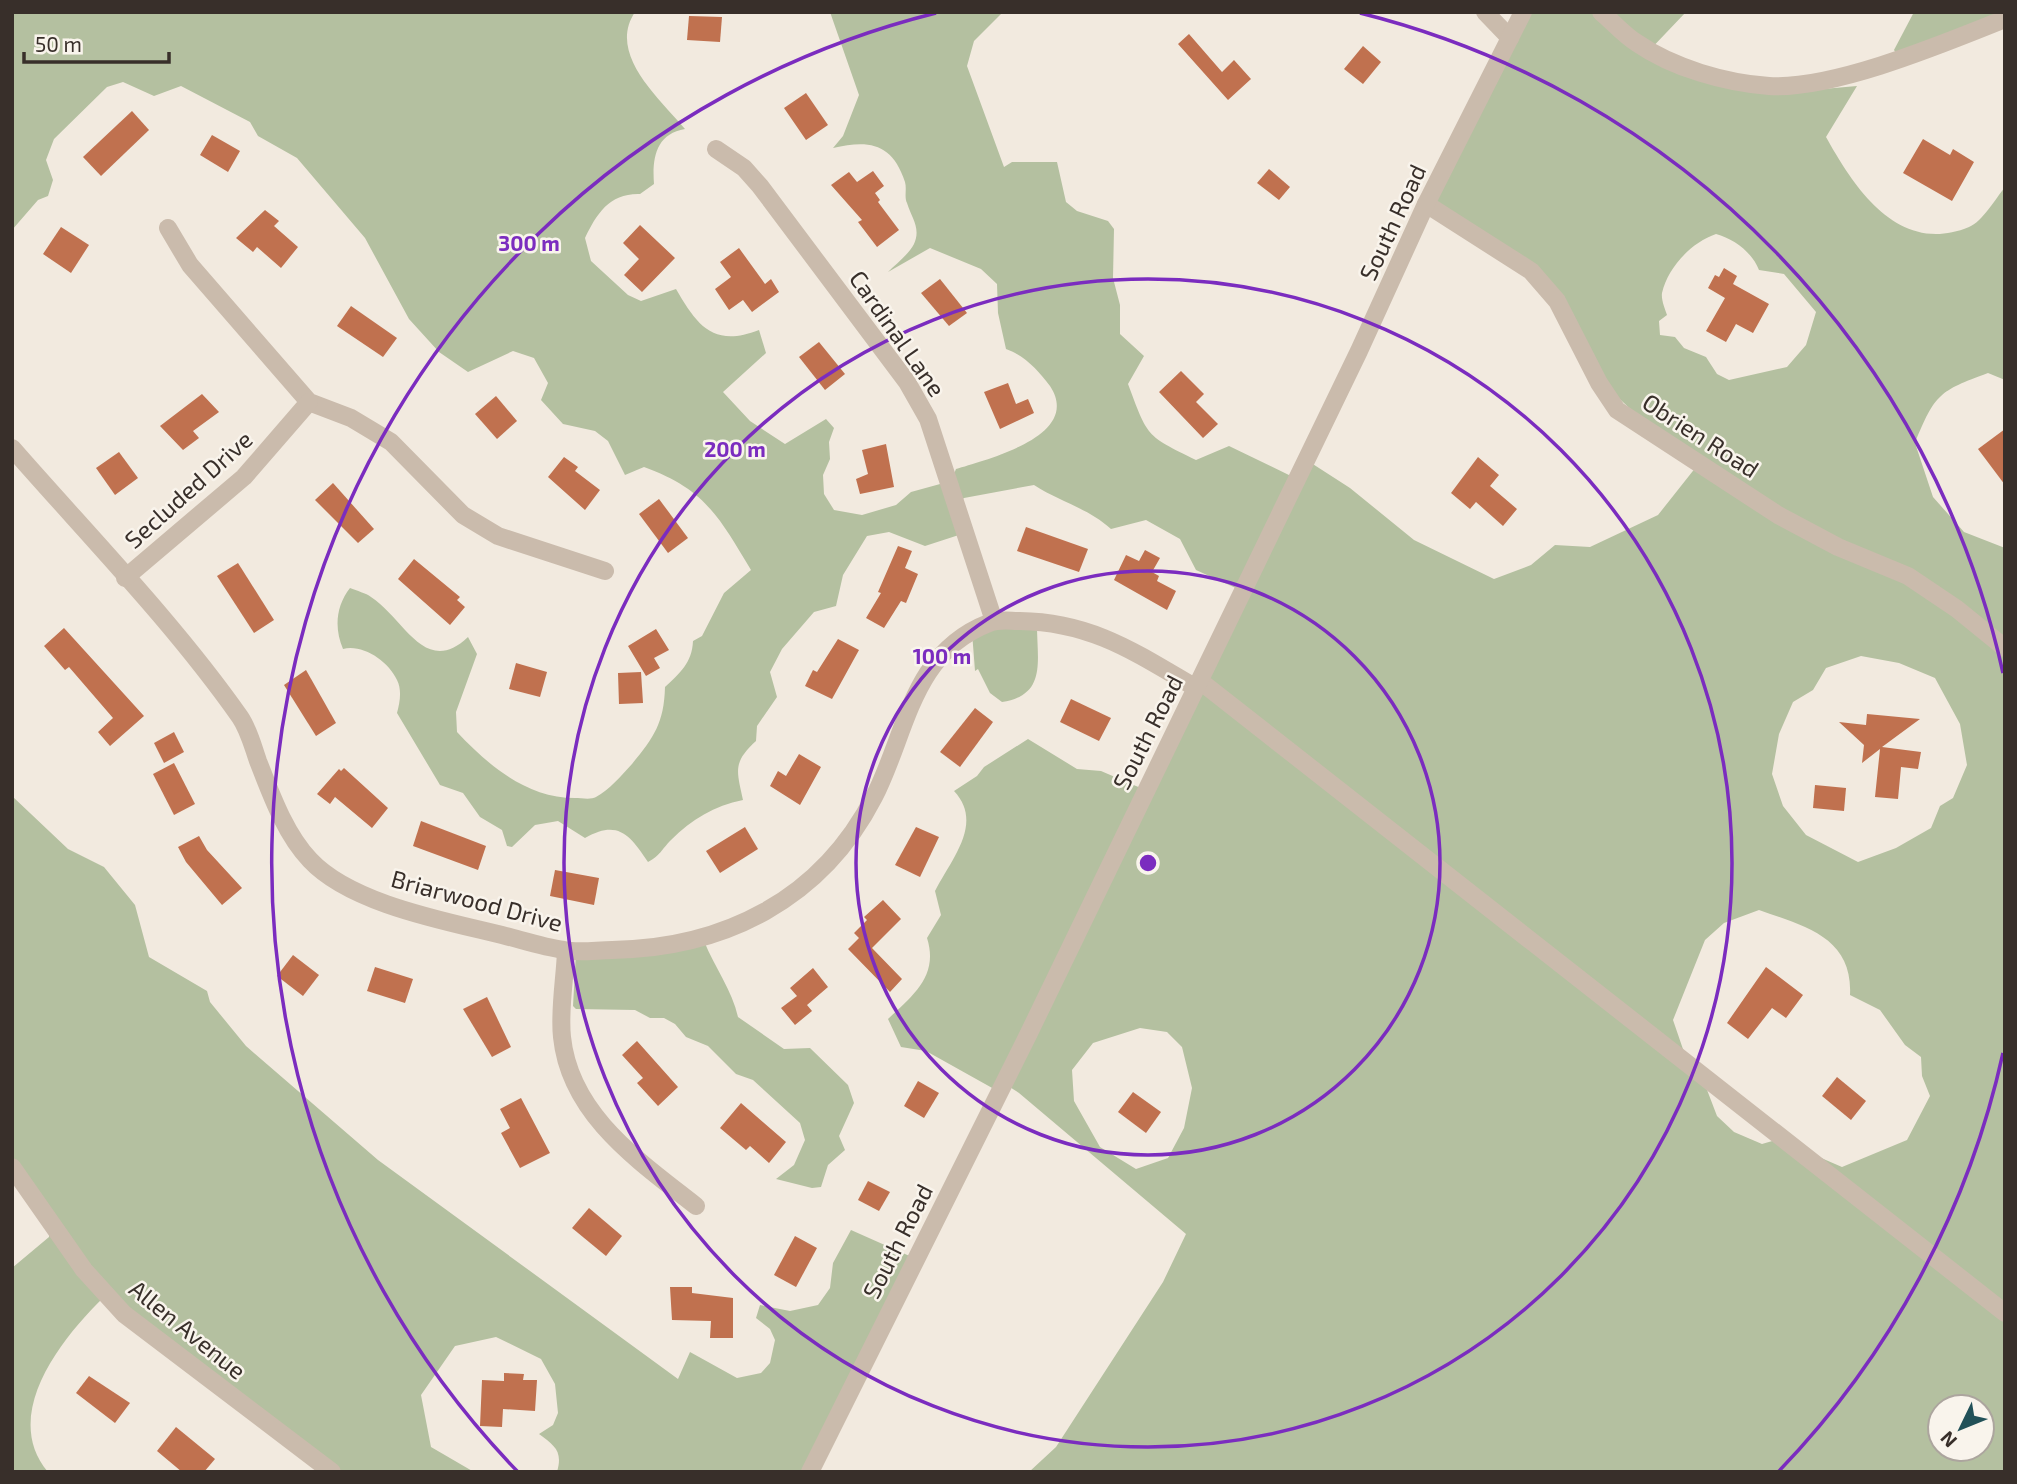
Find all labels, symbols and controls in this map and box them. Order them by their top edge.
scale bar [24,21,170,65]
text: 50 m [35,31,82,56]
street label: South Road [1353,159,1431,285]
text: 300 m [498,230,560,255]
street label: Cardinal Lane [844,264,952,402]
street label: Obrien Road [1637,387,1765,483]
street label: Secluded Drive [118,424,258,554]
text: 200 m [704,436,766,461]
text: 100 m [913,643,971,668]
street label: South Road [1106,670,1188,794]
centre of rings [1136,851,1160,875]
street label: Briarwood Drive [388,863,566,937]
street label: South Road [856,1179,938,1303]
street label: Allen Avenue [124,1273,252,1385]
north arrow [1926,1393,1996,1463]
text: N [1935,1427,1961,1453]

